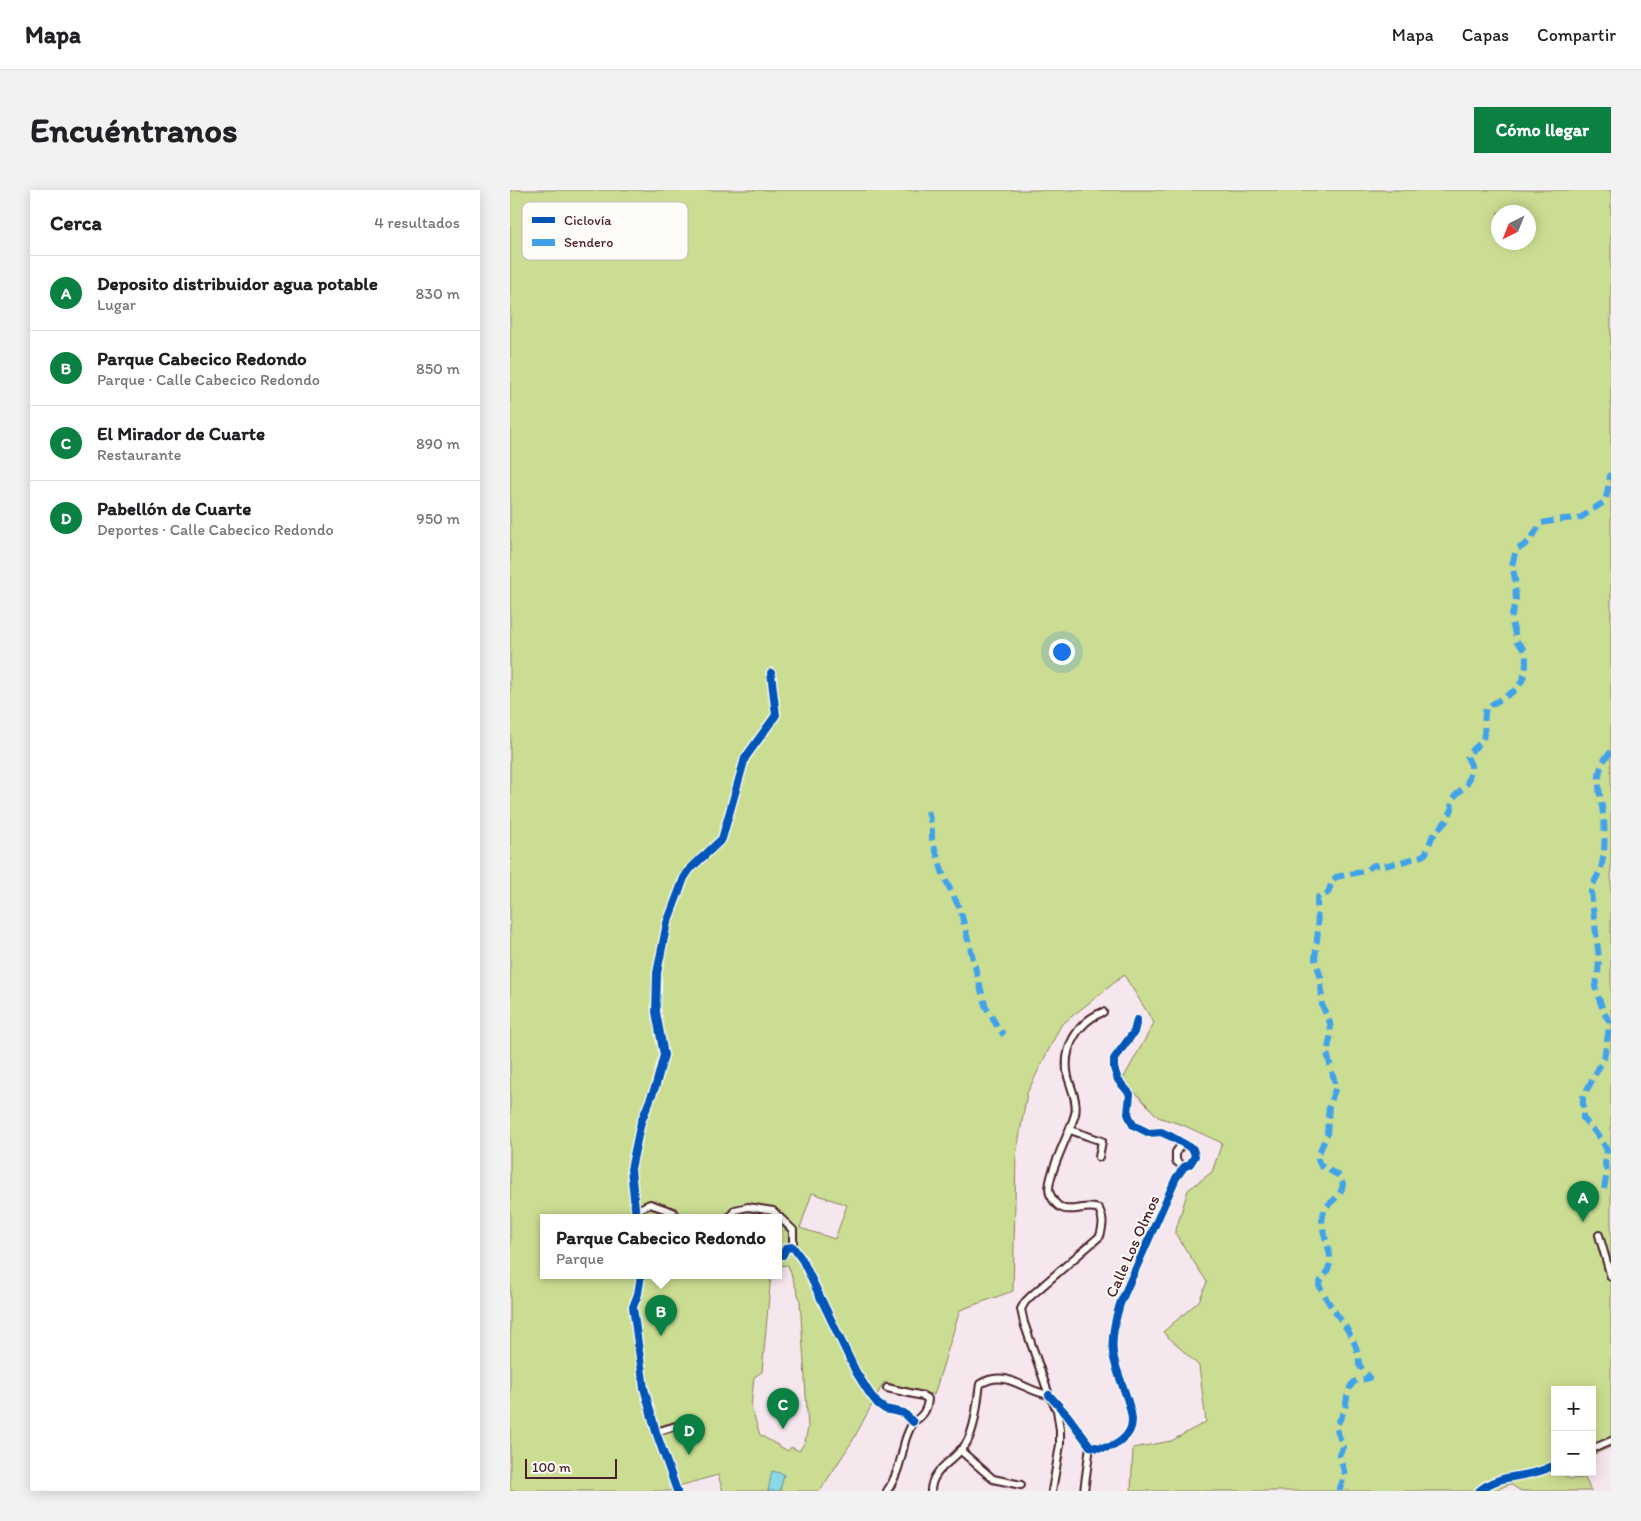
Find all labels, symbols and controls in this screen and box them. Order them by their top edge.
text: Mapa [25,20,81,49]
text: Mapa [1392,24,1434,46]
text: Capas [1462,24,1509,46]
text: Compartir [1537,24,1616,46]
button: Cómo llegar [1474,107,1611,153]
text: Encuéntranos [30,109,238,151]
legend [522,202,688,260]
north arrow [1491,205,1536,250]
text: Cerca [50,210,102,235]
text: Ciclovía [564,212,612,229]
text: 4 resultados [374,213,460,232]
text: Sendero [564,234,613,251]
text: Deposito distribuidor agua potable [97,272,378,295]
text: A [61,284,71,303]
text: 830 m [416,284,460,303]
text: Lugar [97,295,136,314]
text: Parque Cabecico Redondo [97,347,307,370]
text: B [61,359,71,378]
text: 850 m [416,359,460,378]
text: Parque · Calle Cabecico Redondo [97,370,320,389]
text: El Mirador de Cuarte [97,422,265,445]
text: C [61,434,71,453]
text: 890 m [416,434,460,453]
text: Restaurante [97,445,181,464]
text: Pabellón de Cuarte [97,497,251,520]
text: D [61,509,71,528]
text: 950 m [416,509,460,528]
text: Deportes · Calle Cabecico Redondo [97,520,334,539]
your location [1049,639,1075,665]
pin: A [1567,1181,1599,1222]
street label: Calle Los Olmos [1101,1192,1164,1300]
popup [540,1214,782,1279]
text: Parque Cabecico Redondo [556,1226,766,1249]
text: Parque [556,1249,604,1268]
pin: B [645,1295,677,1336]
map controls [1551,1386,1596,1476]
button: + [1551,1386,1596,1431]
pin: C [767,1388,799,1429]
pin: D [673,1414,705,1455]
button: − [1551,1431,1596,1476]
scale bar [525,1456,618,1479]
text: 100 m [532,1459,571,1476]

